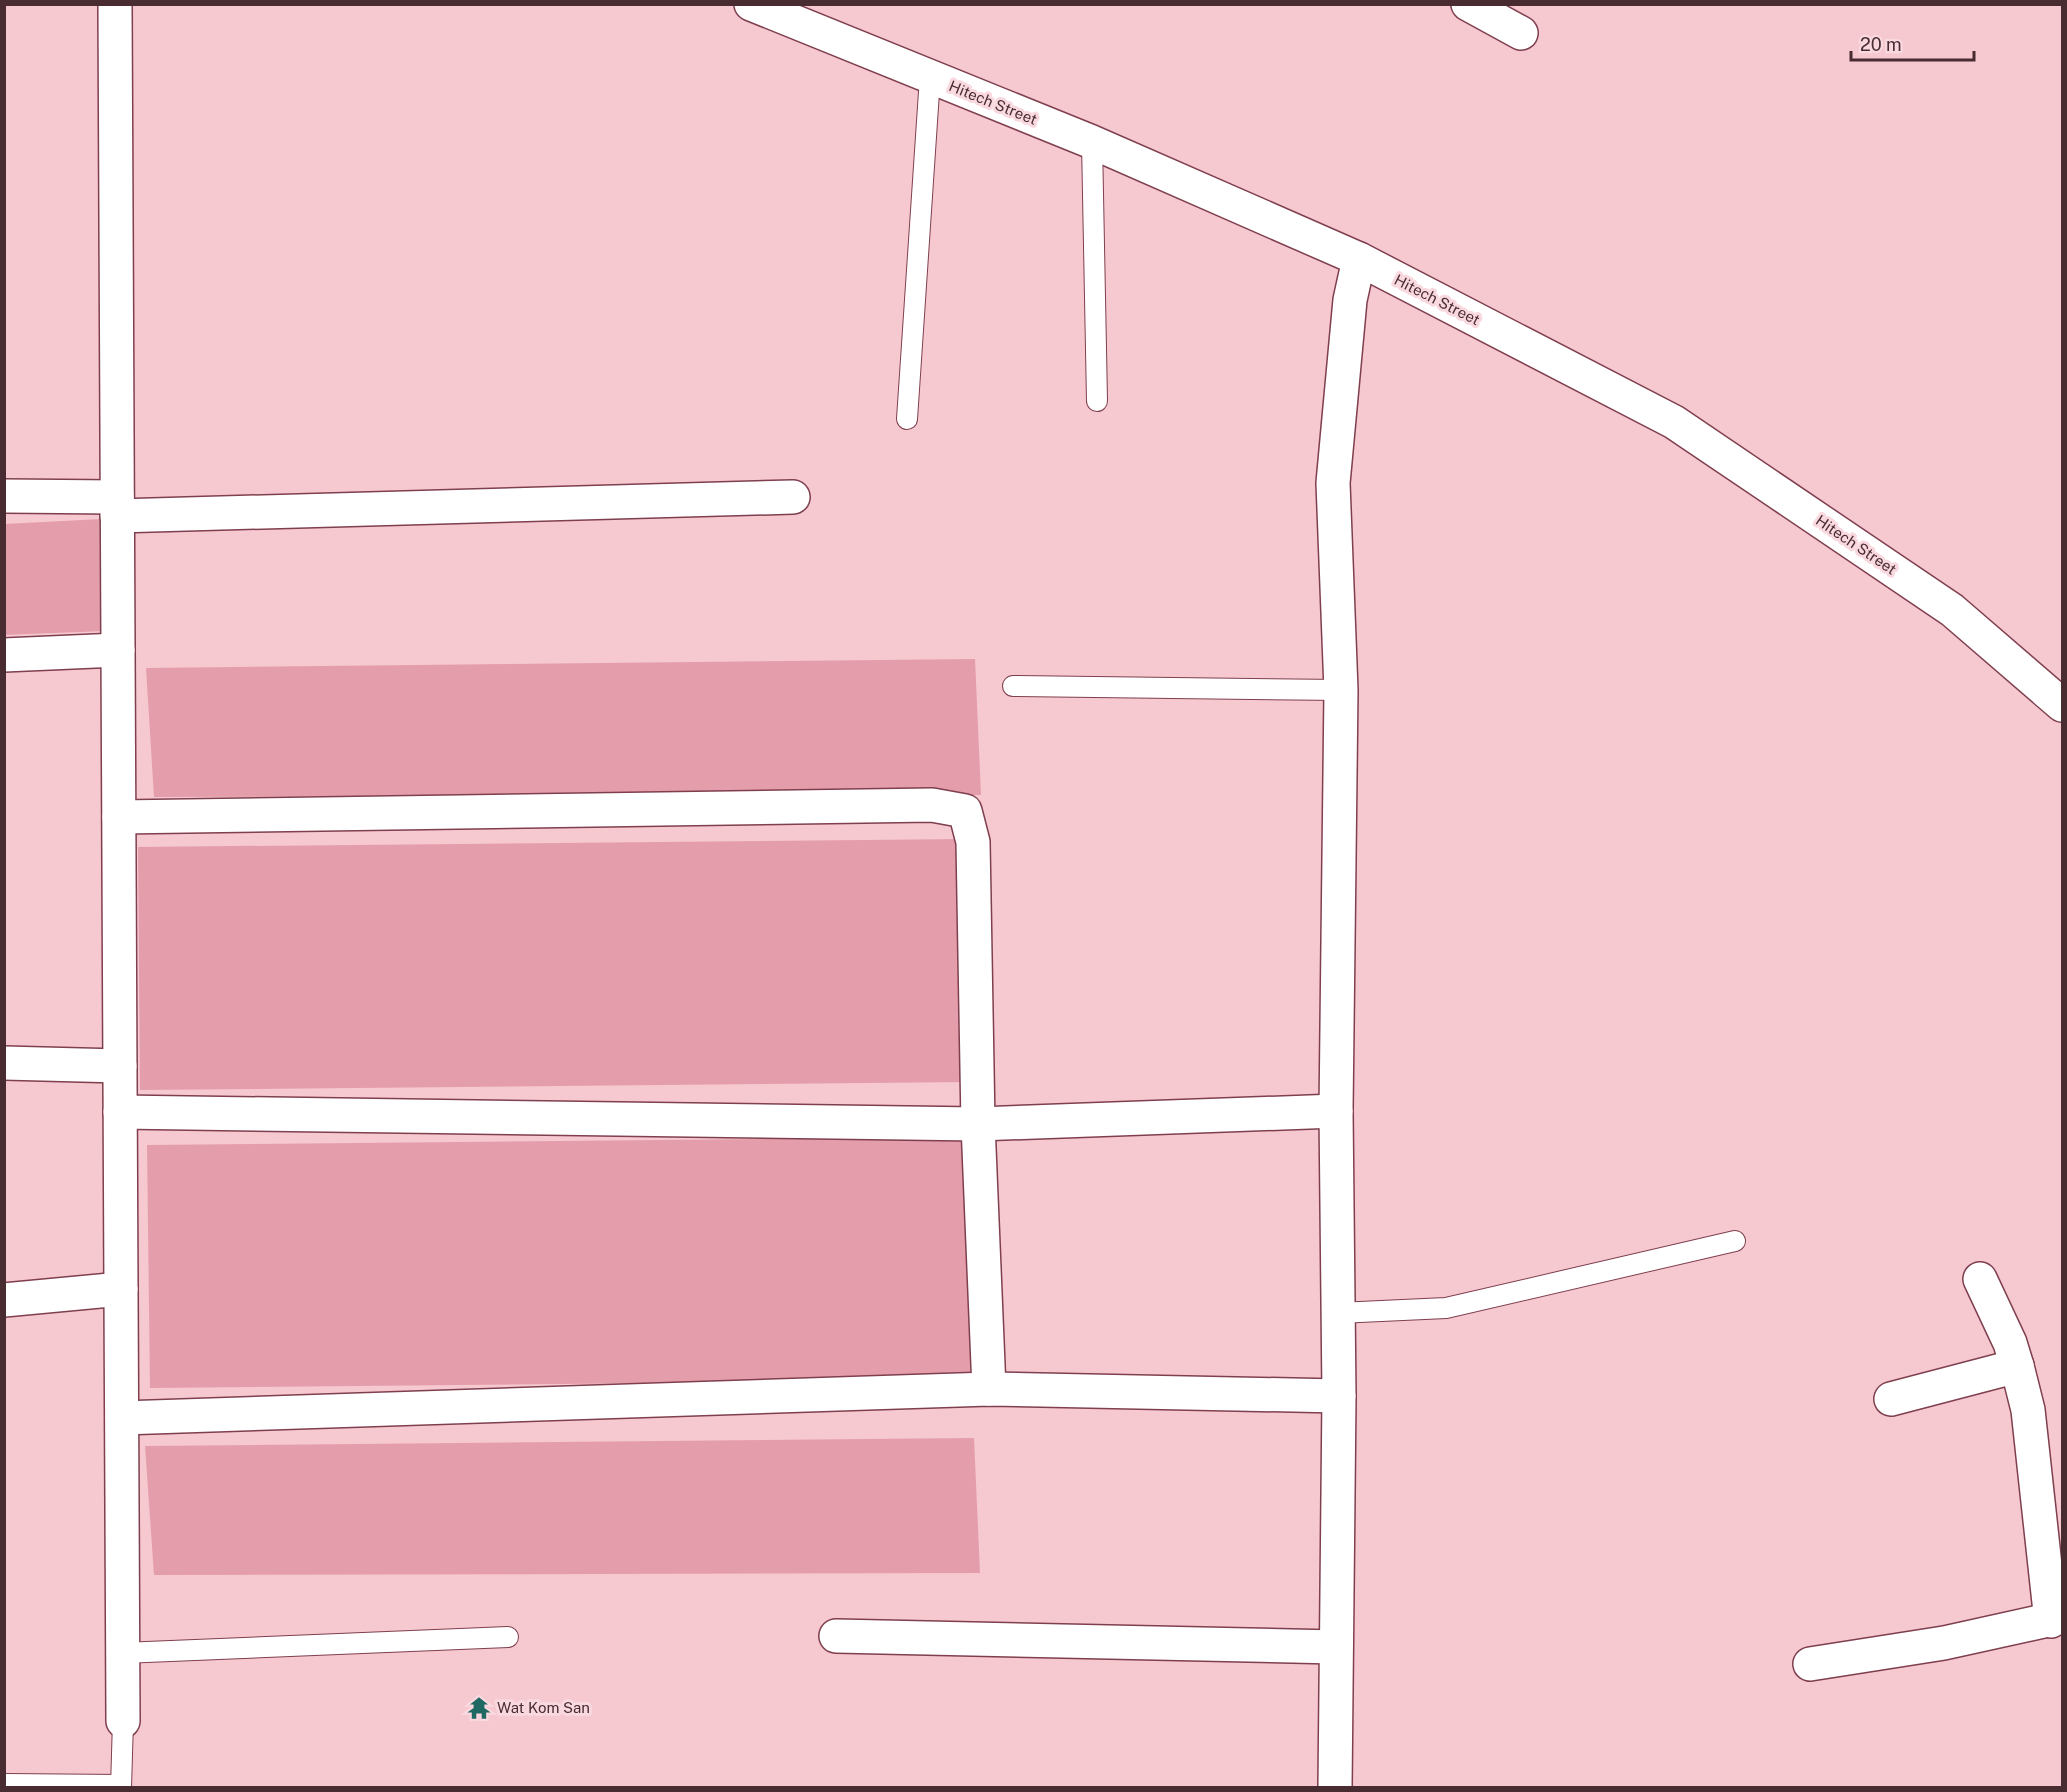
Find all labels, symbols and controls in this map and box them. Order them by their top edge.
scale bar [1851,24,1974,62]
text: 20 m [1860,34,1902,55]
street label: Hitech Street [947,77,1040,128]
street label: Hitech Street [1392,271,1483,328]
street label: Hitech Street [1813,511,1900,578]
temple icon: Wat Kom San [466,1695,492,1721]
place label: Wat Kom San [497,1699,590,1716]

